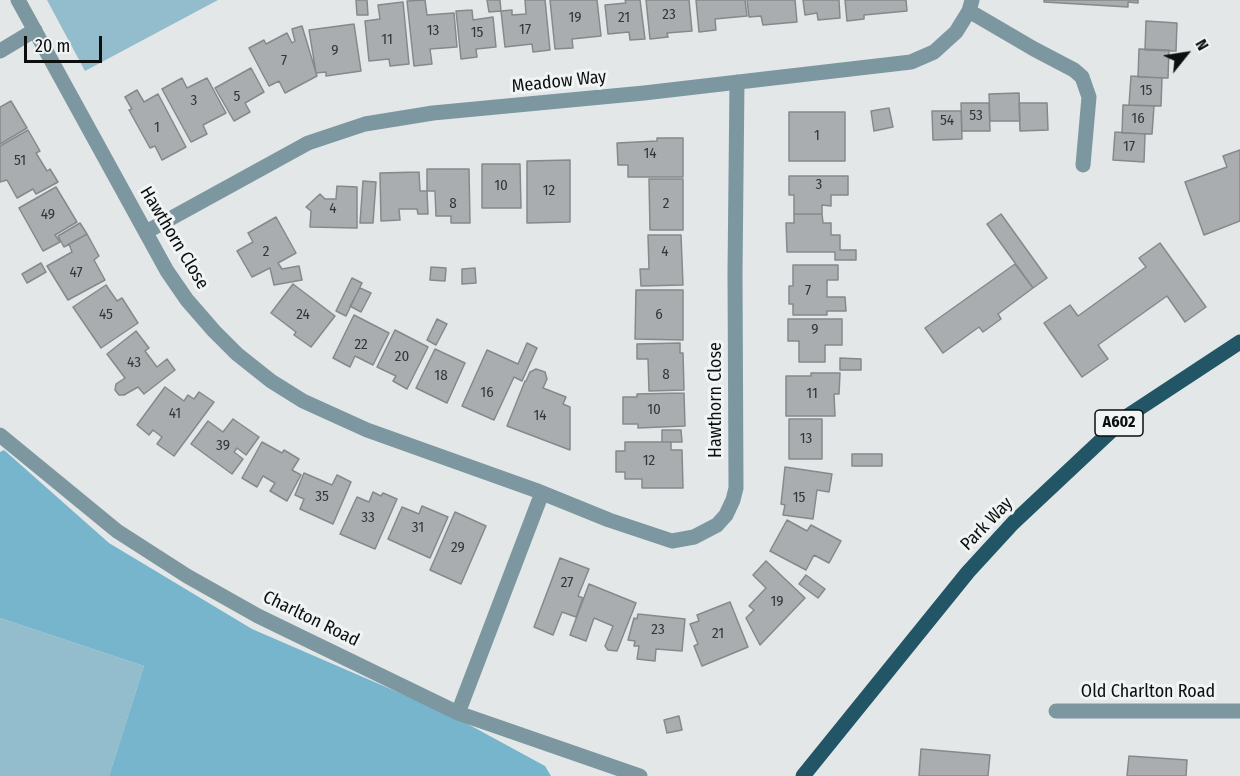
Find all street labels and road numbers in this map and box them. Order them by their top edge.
street label: Meadow Way [511,66,607,98]
street label: Hawthorn Close [135,183,213,293]
street label: Hawthorn Close [705,342,727,458]
road number: A602 [1095,410,1143,436]
street label: Park Way [956,493,1018,555]
street label: Charlton Road [259,586,363,652]
street label: Old Charlton Road [1081,681,1215,703]

